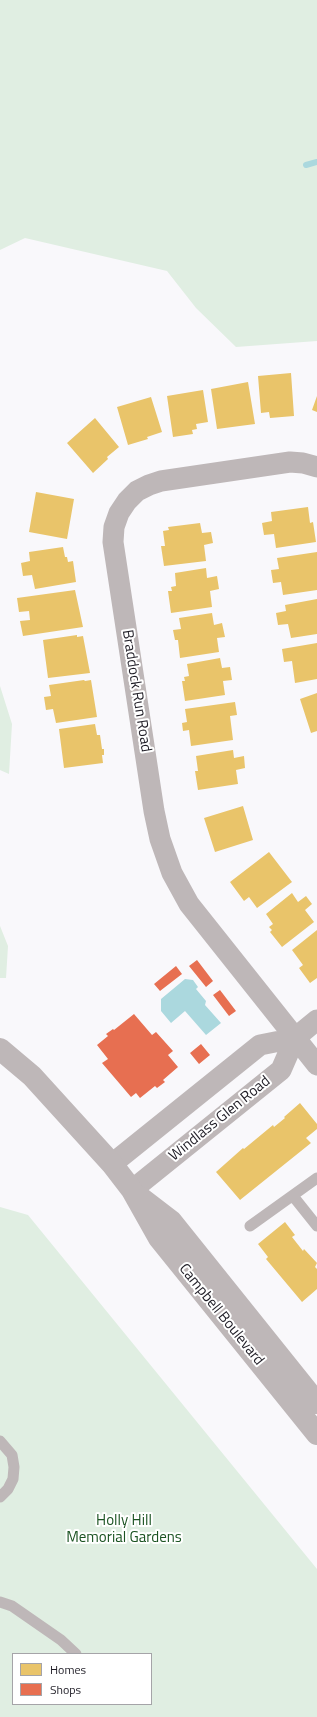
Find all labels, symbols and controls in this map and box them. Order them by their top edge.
street label: Braddock Run Road [117,628,155,754]
street label: Windlass Glen Road [166,1073,274,1165]
street label: Campbell Boulevard [175,1261,267,1369]
park label: Holly Hill Memorial Gardens [66,1512,182,1547]
legend [12,1653,152,1705]
text: Homes [50,1660,86,1679]
text: Shops [50,1680,81,1699]

